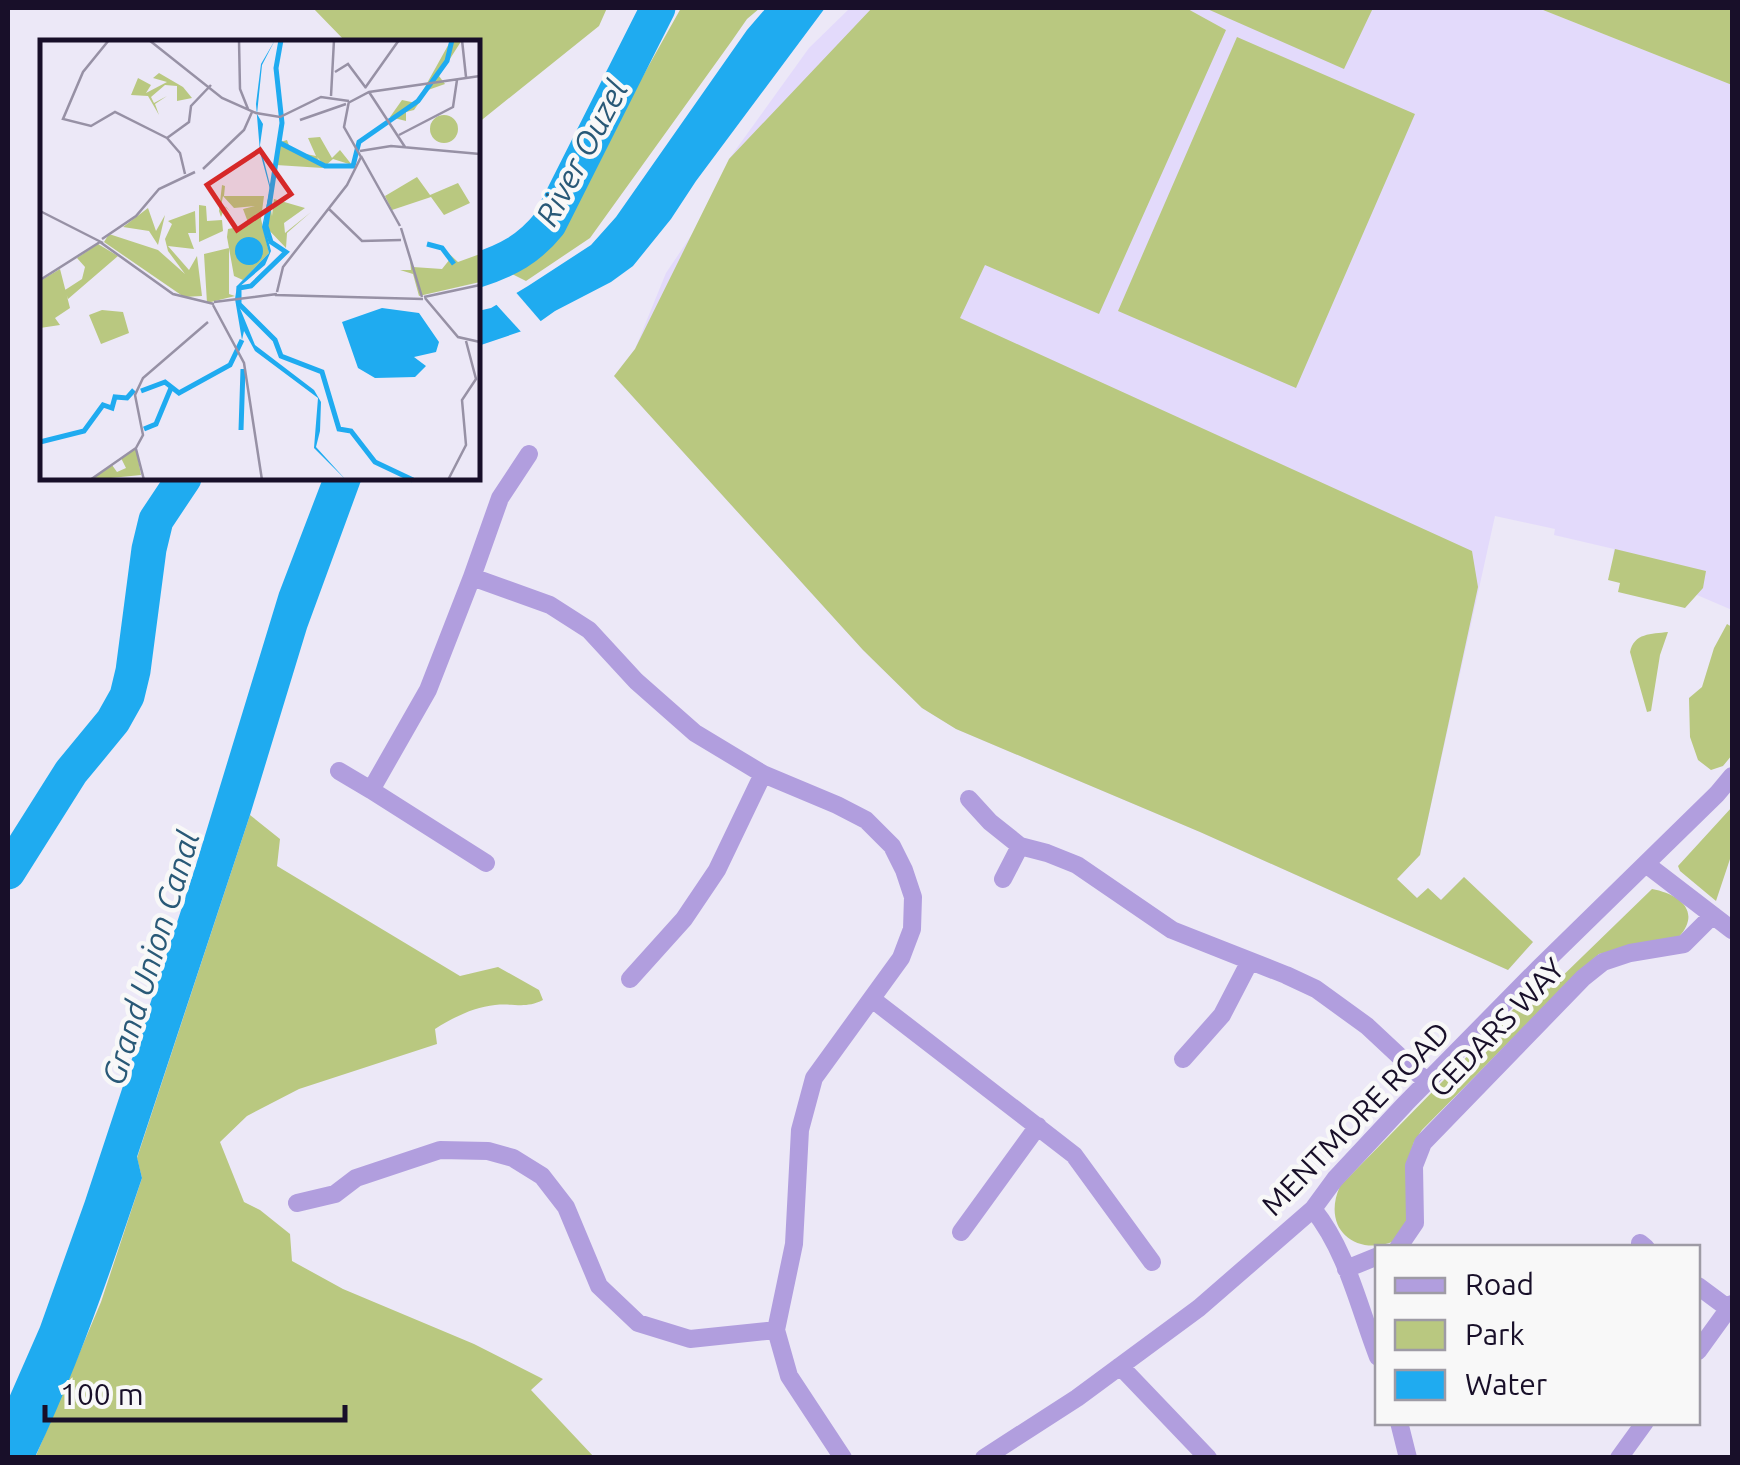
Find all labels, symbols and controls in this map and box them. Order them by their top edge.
inset map [40,40,480,480]
water label: River Ouzel [528,74,634,231]
water label: Grand Union Canal [94,826,206,1089]
street label: CEDARS WAY [1422,951,1571,1104]
street label: MENTMORE ROAD [1254,1015,1456,1222]
legend [1375,1245,1700,1425]
text: Road [1465,1267,1534,1301]
text: Park [1465,1317,1525,1351]
scale bar [45,1360,345,1422]
text: Water [1465,1367,1548,1401]
text: 100 m [60,1377,144,1411]

